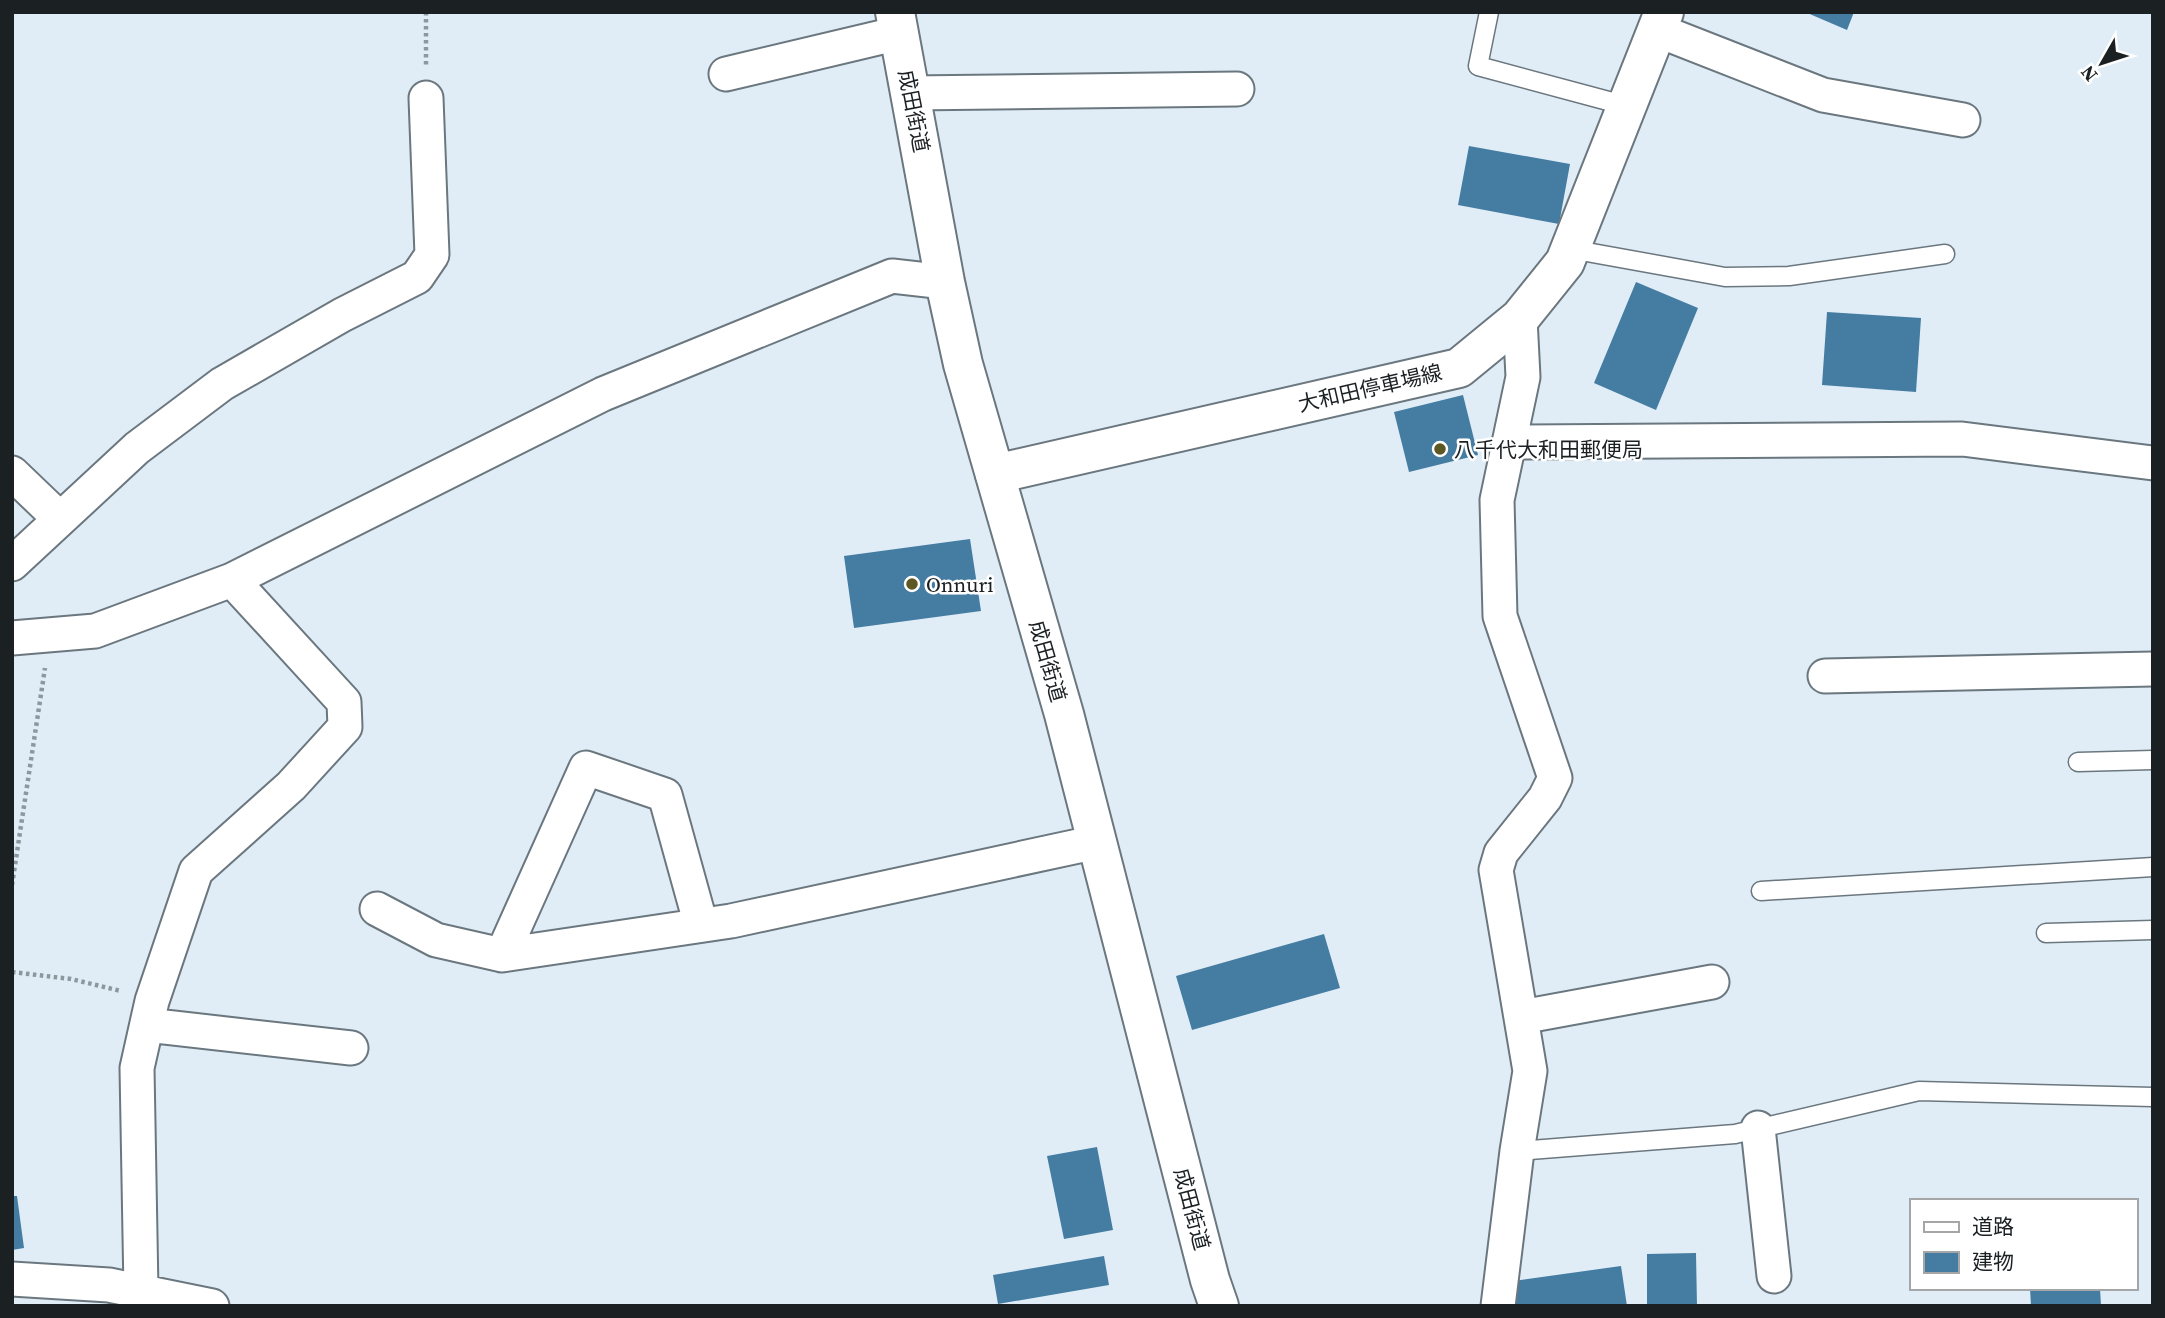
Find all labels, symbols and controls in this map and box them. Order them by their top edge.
north arrow [2067,28,2137,98]
text: N [2074,60,2103,87]
street label: 成田街道 [892,67,936,155]
street label: 大和田停車場線 [1295,357,1445,419]
place label: 八千代大和田郵便局 [1454,435,1643,464]
marker: 八千代大和田郵便局 [1432,441,1448,457]
place label: Onnuri [926,570,994,599]
marker: Onnuri [904,576,920,592]
street label: 成田街道 [1022,617,1074,705]
street label: 成田街道 [1167,1165,1217,1253]
legend [1910,1199,2137,1290]
text: 道路 [1972,1212,2014,1241]
text: 建物 [1972,1247,2014,1276]

